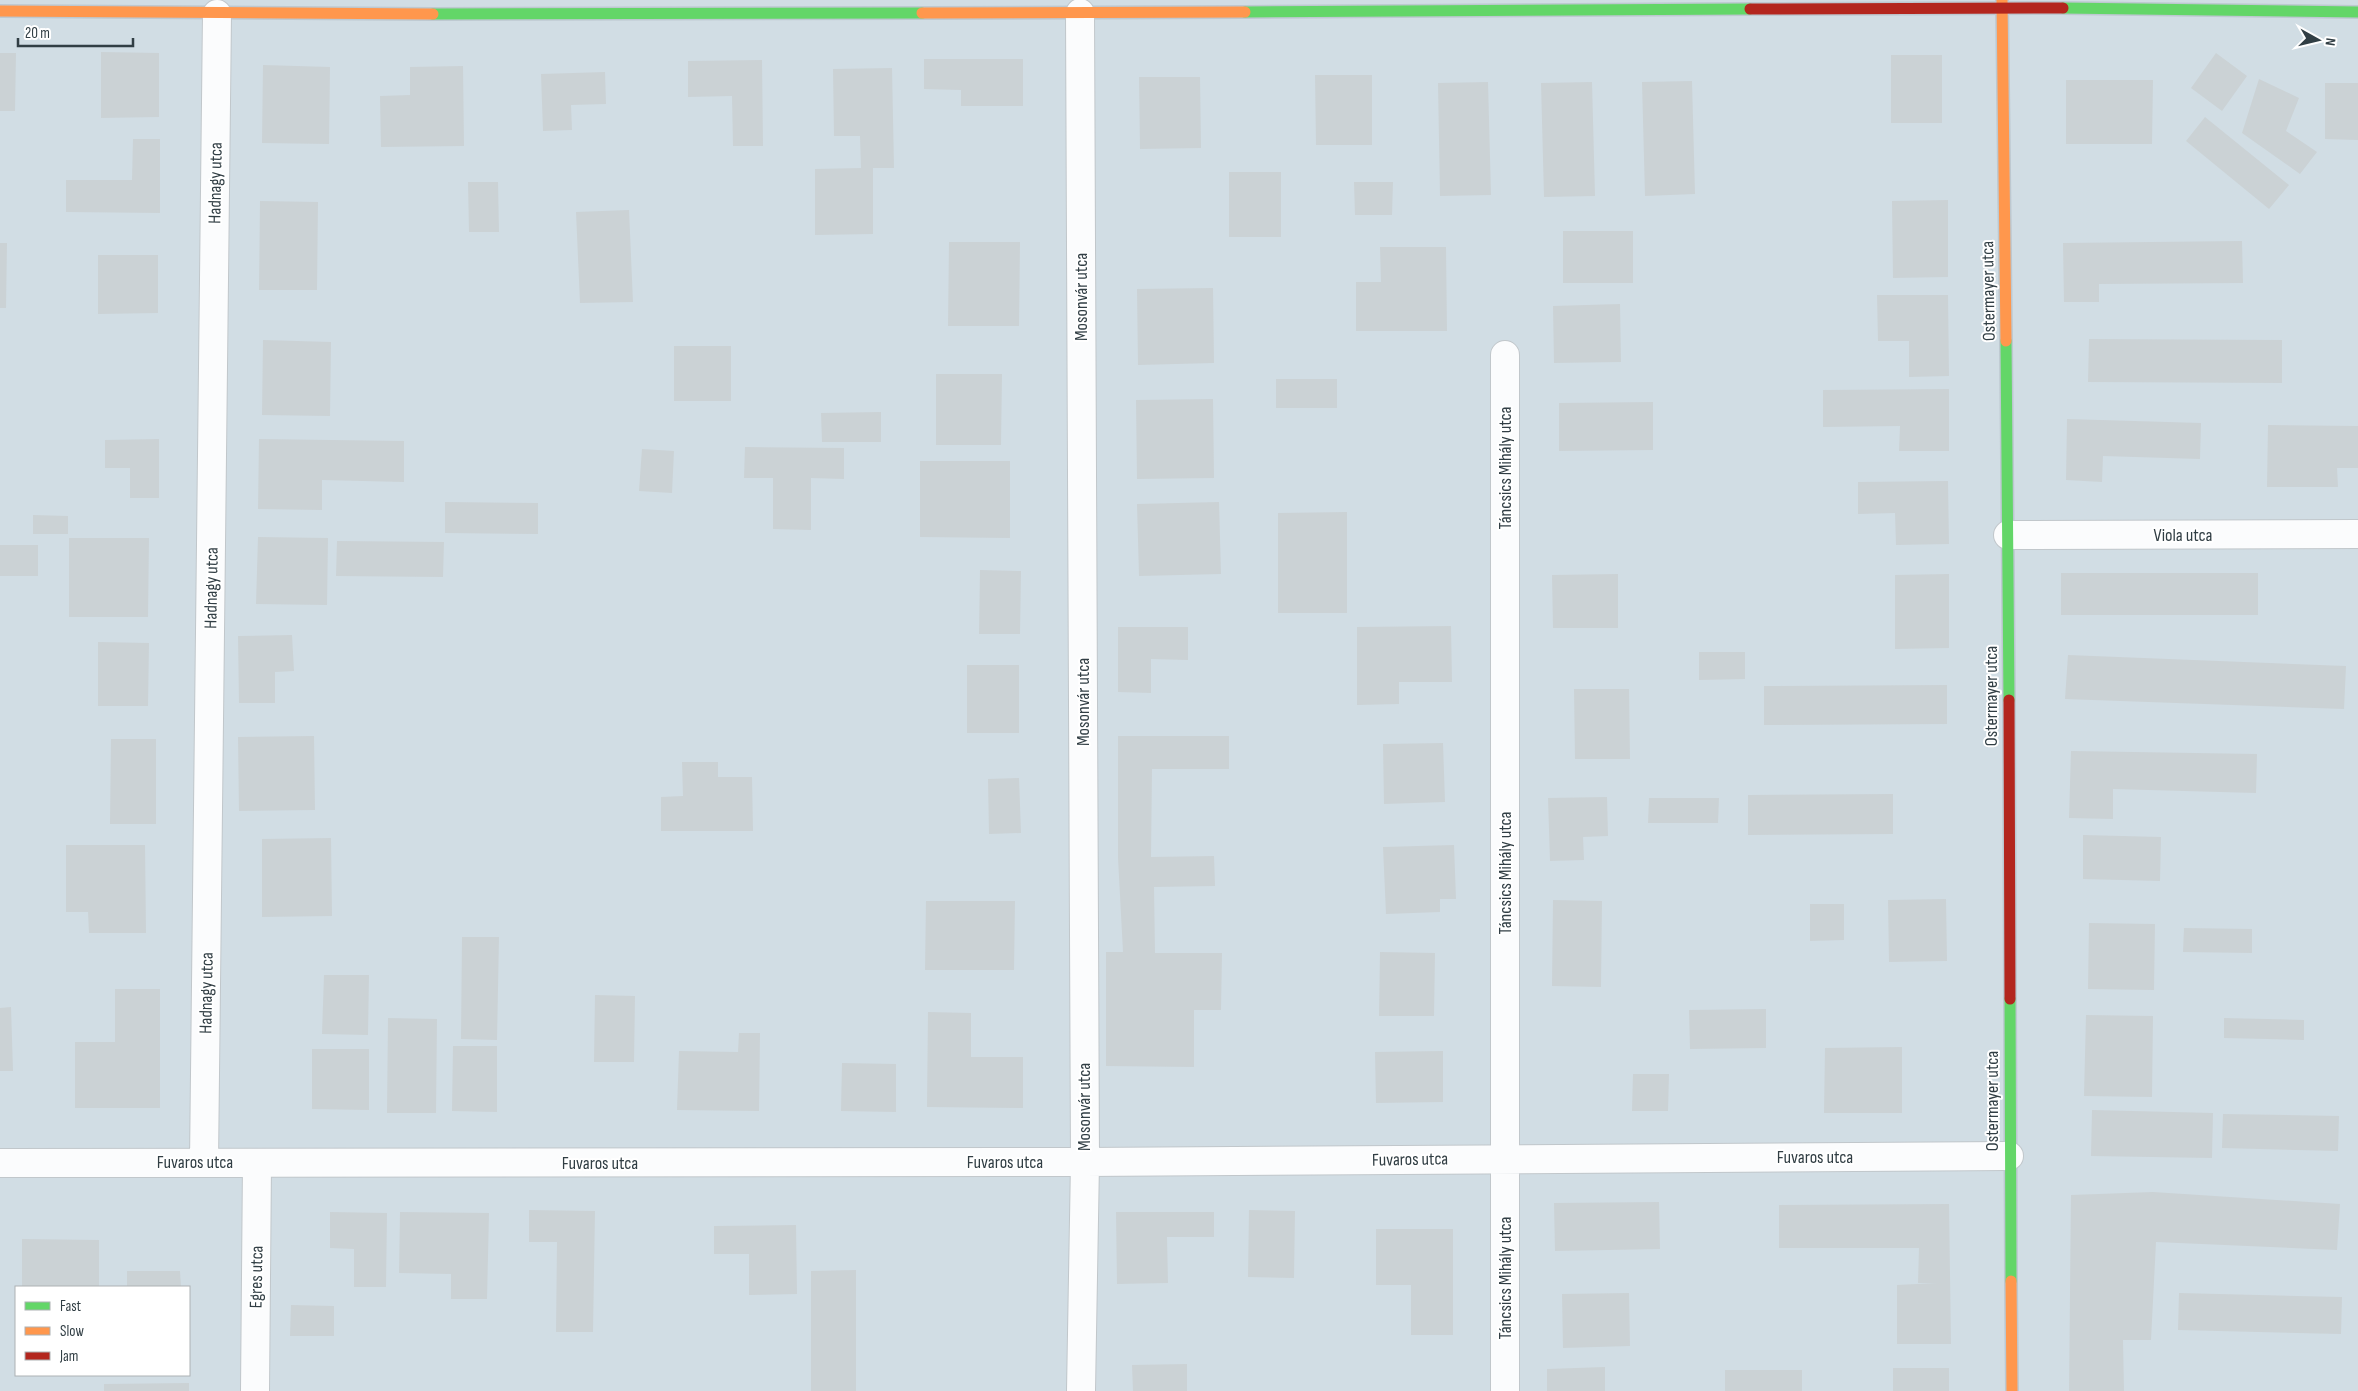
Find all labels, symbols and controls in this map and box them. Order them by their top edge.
scale bar [18,15,132,47]
north arrow [2293,15,2343,65]
text: 20 m [25,24,50,43]
text: N [2321,37,2339,47]
street label: Hadnagy utca [204,142,227,224]
street label: Ostermayer utca [1977,241,2000,341]
street label: Mosonvár utca [1071,253,1092,341]
street label: Táncsics Mihály utca [1495,406,1516,529]
street label: Viola utca [2154,525,2212,546]
street label: Hadnagy utca [200,547,223,629]
street label: Ostermayer utca [1981,646,2002,746]
street label: Mosonvár utca [1073,658,1094,746]
street label: Táncsics Mihály utca [1495,811,1516,934]
street label: Hadnagy utca [195,952,218,1034]
street label: Ostermayer utca [1982,1051,2003,1151]
street label: Mosonvár utca [1074,1063,1095,1151]
street label: Fuvaros utca [1777,1147,1853,1168]
street label: Fuvaros utca [1372,1148,1448,1171]
street label: Fuvaros utca [157,1152,233,1173]
street label: Fuvaros utca [967,1152,1043,1173]
street label: Fuvaros utca [562,1153,638,1174]
street label: Táncsics Mihály utca [1495,1216,1516,1339]
street label: Egres utca [245,1245,268,1309]
legend [15,1286,190,1376]
text: Fast [60,1297,82,1316]
text: Slow [60,1322,84,1341]
text: Jam [59,1347,78,1366]

